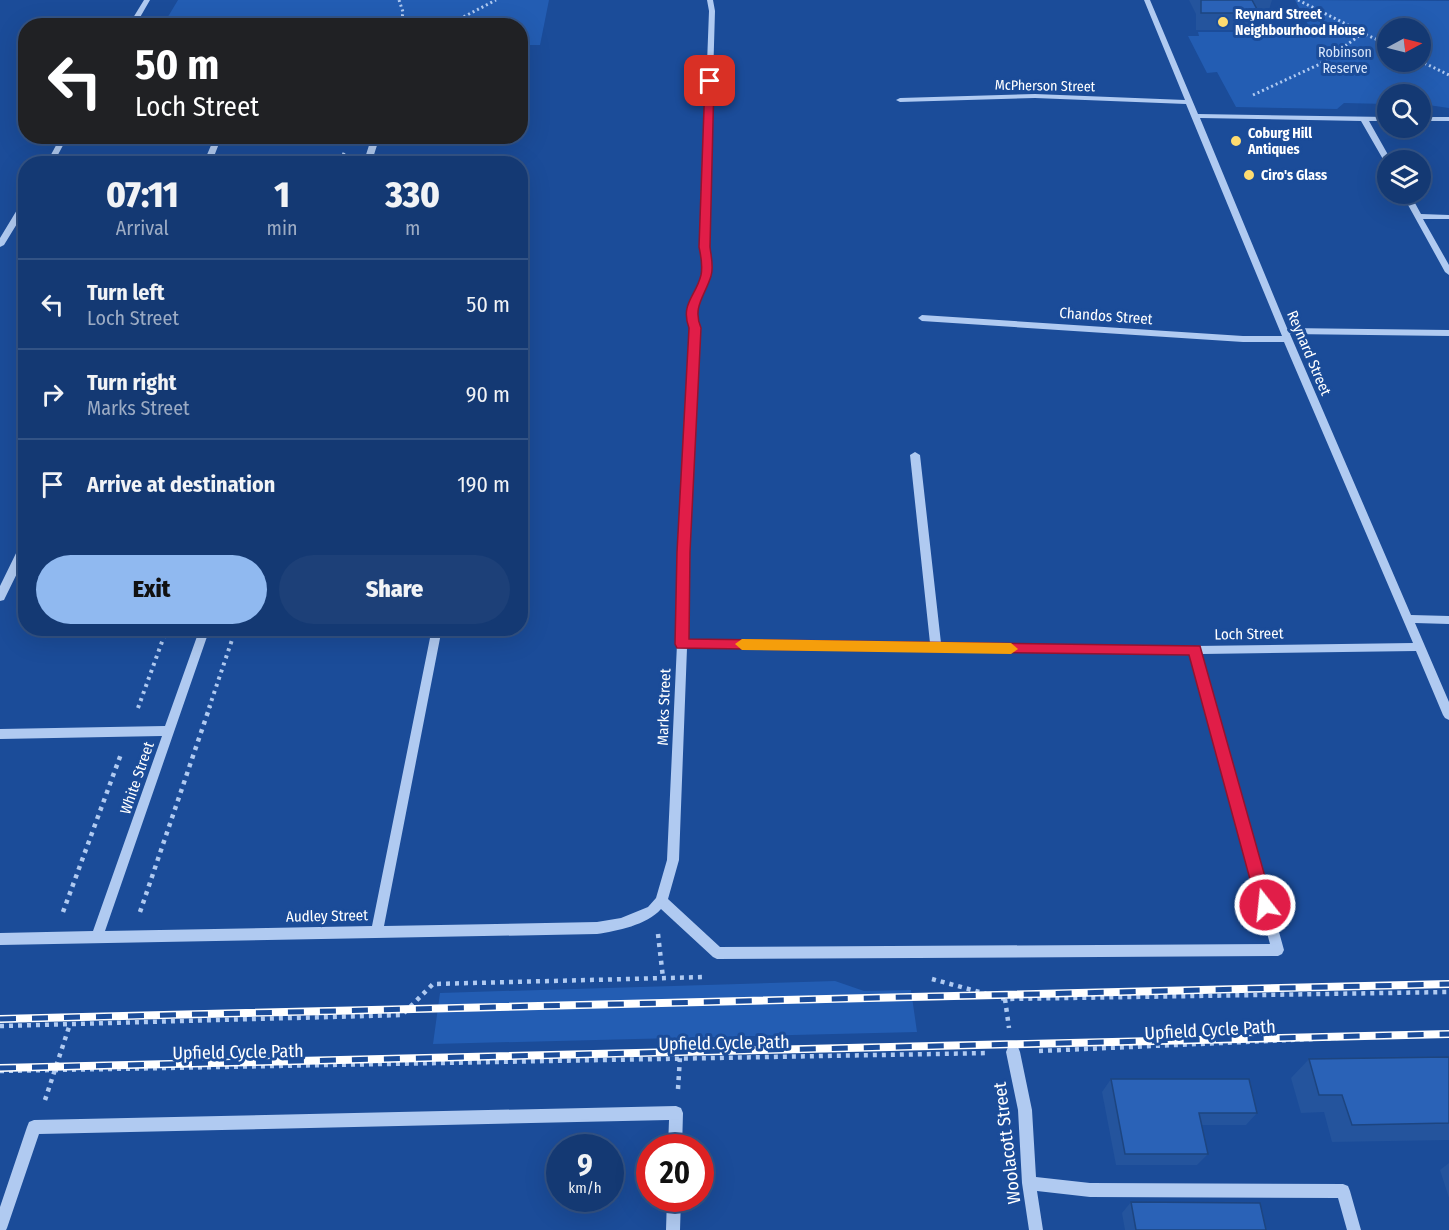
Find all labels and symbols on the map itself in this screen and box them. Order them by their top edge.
place label: Reynard Street Neighbourhood House [1235,6,1365,39]
marker: Reynard Street Neighbourhood House [1216,15,1230,29]
north arrow [1377,18,1431,72]
park label: Robinson Reserve [1318,44,1372,77]
pin [684,55,735,106]
street label: McPherson Street [995,77,1096,95]
place label: Coburg Hill Antiques [1247,125,1312,158]
marker: Coburg Hill Antiques [1229,134,1243,148]
place label: Ciro's Glass [1261,167,1327,184]
marker: Ciro's Glass [1242,168,1256,182]
street label: Chandos Street [1059,304,1153,328]
street label: Reynard Street [1283,308,1335,398]
street label: Loch Street [1214,624,1284,644]
street label: Marks Street [654,668,674,746]
street label: White Street [116,739,158,817]
position arrow [1233,873,1297,937]
street label: Audley Street [286,906,368,926]
street label: Upfield Cycle Path [1144,1016,1276,1044]
street label: Upfield Cycle Path [658,1031,790,1055]
street label: Upfield Cycle Path [172,1040,304,1064]
street label: Woolacott Street [989,1081,1025,1205]
speed limit sign: 20 [636,1134,714,1212]

